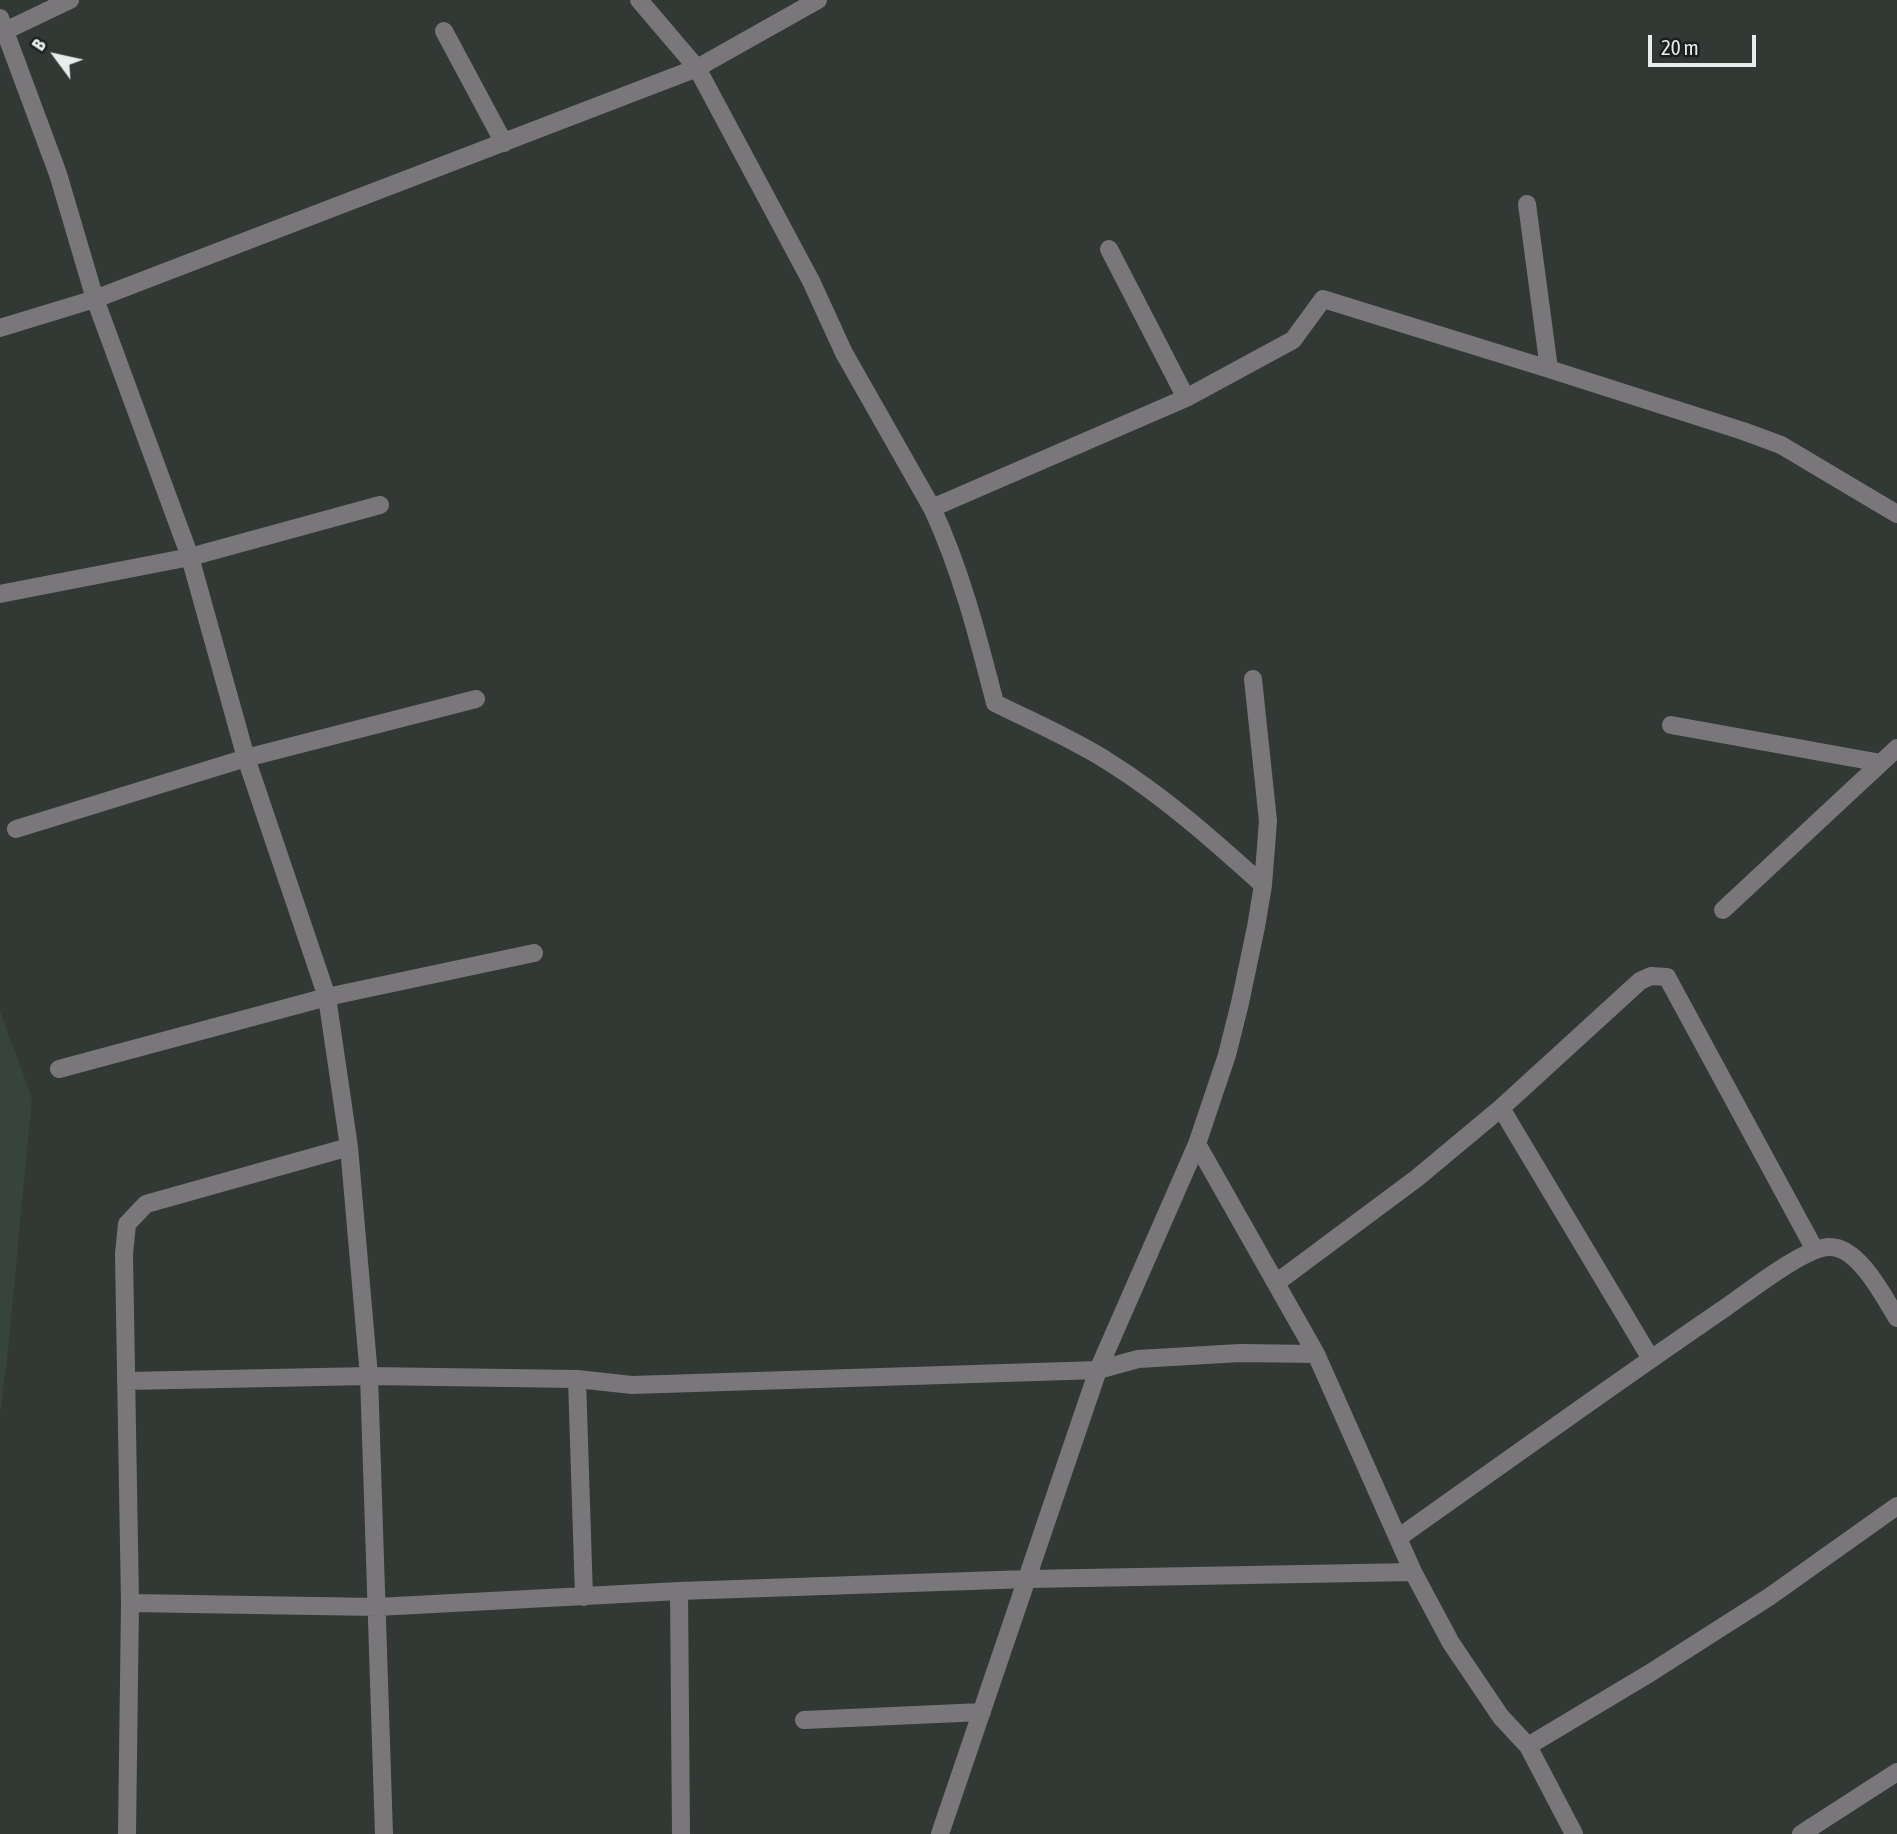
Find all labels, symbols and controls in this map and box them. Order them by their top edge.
north arrow [21,21,91,91]
scale bar [1652,21,1760,65]
text: B [27,35,50,54]
text: 20 m [1661,35,1699,59]

